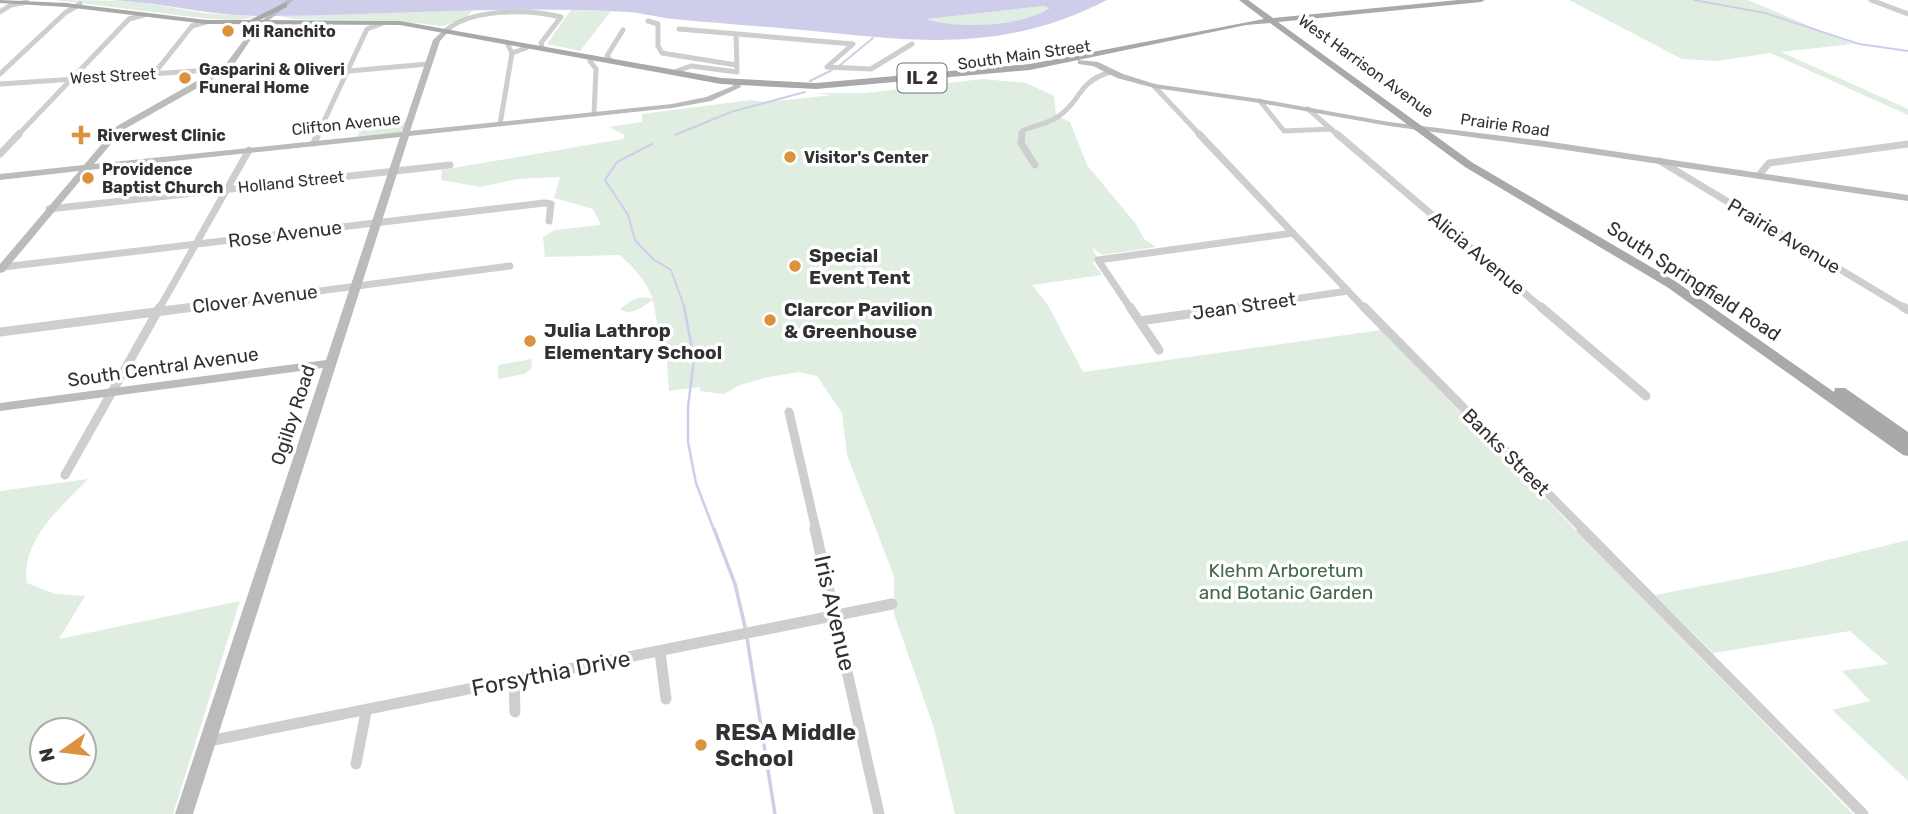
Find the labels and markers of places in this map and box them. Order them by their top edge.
place label: Mi Ranchito [242,22,336,41]
marker: Mi Ranchito [220,23,236,39]
place label: Gasparini & Oliveri Funeral Home [199,60,345,97]
marker: Gasparini & Oliveri Funeral Home [177,70,193,86]
marker: Riverwest Clinic [71,125,91,145]
place label: Riverwest Clinic [97,126,226,145]
place label: Visitor's Center [804,148,929,167]
marker: Visitor's Center [782,149,798,165]
place label: Providence Baptist Church [102,160,223,197]
marker: Providence Baptist Church [80,170,96,186]
place label: Special Event Tent [809,244,911,289]
marker: Special Event Tent [787,258,803,274]
place label: Clarcor Pavilion & Greenhouse [784,298,933,343]
marker: Clarcor Pavilion & Greenhouse [762,312,778,328]
place label: Julia Lathrop Elementary School [544,319,722,364]
marker: Julia Lathrop Elementary School [522,333,538,349]
place label: RESA Middle School [715,718,856,772]
marker: RESA Middle School [693,737,709,753]

